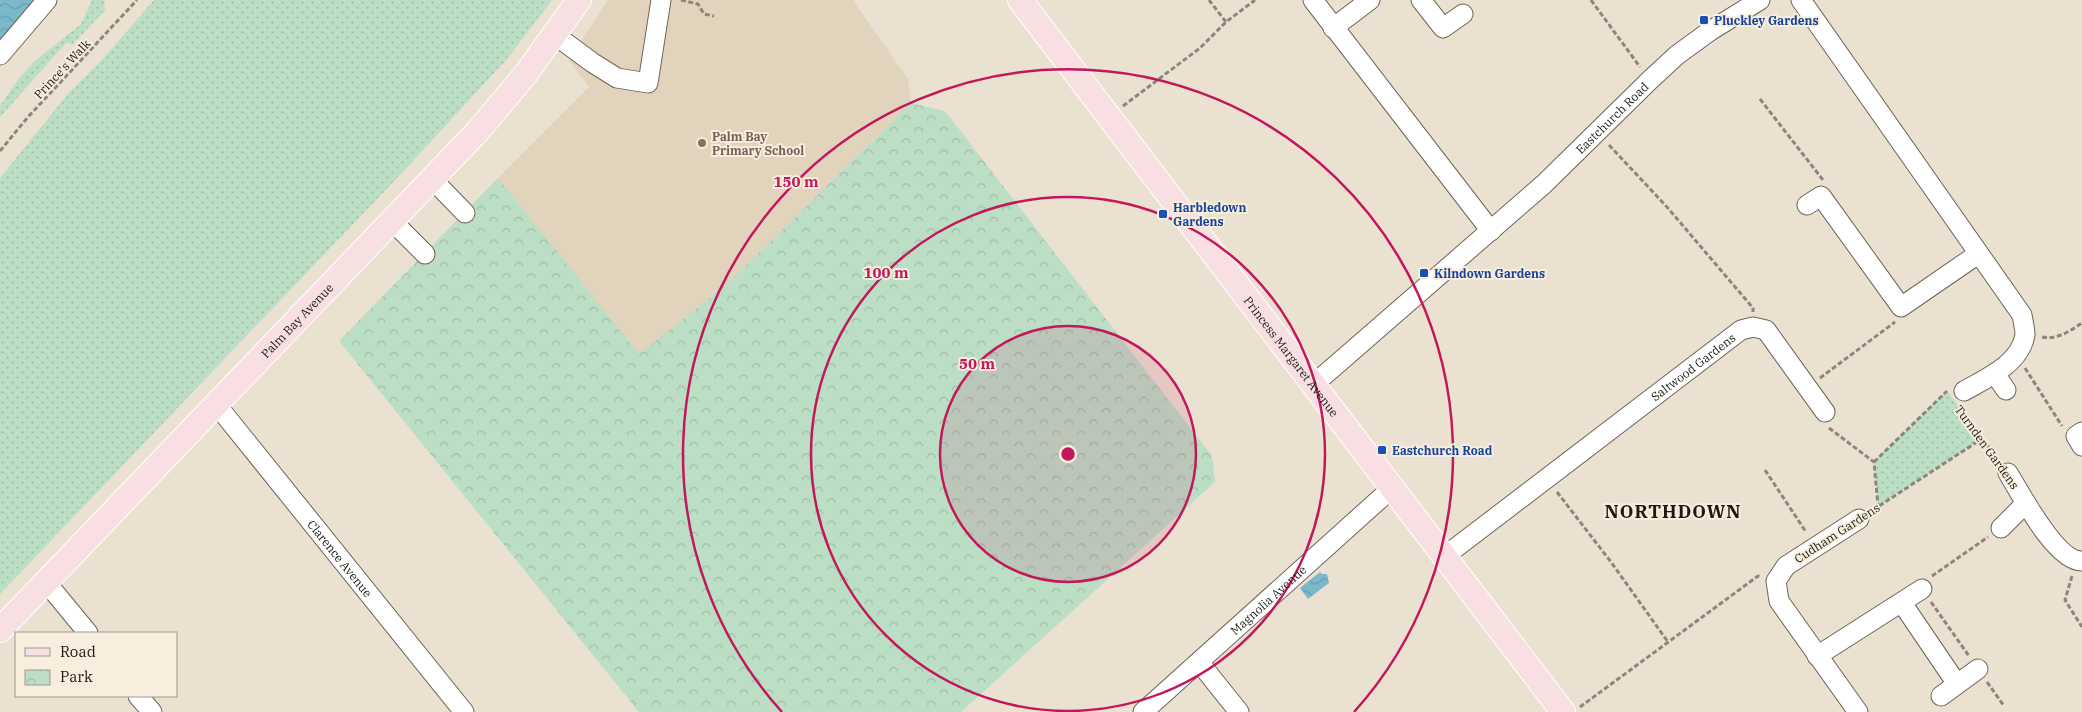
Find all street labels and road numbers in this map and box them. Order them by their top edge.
street label: Prince's Walk [31,36,93,102]
street label: Eastchurch Road [1572,79,1651,157]
street label: Palm Bay Avenue [258,280,336,361]
street label: Princess Margaret Avenue [1241,293,1342,419]
street label: Saltwood Gardens [1648,330,1738,404]
street label: Turnden Gardens [1952,402,2023,492]
street label: Cudham Gardens [1792,500,1883,566]
street label: Clarence Avenue [305,517,376,600]
street label: Magnolia Avenue [1227,562,1309,638]

